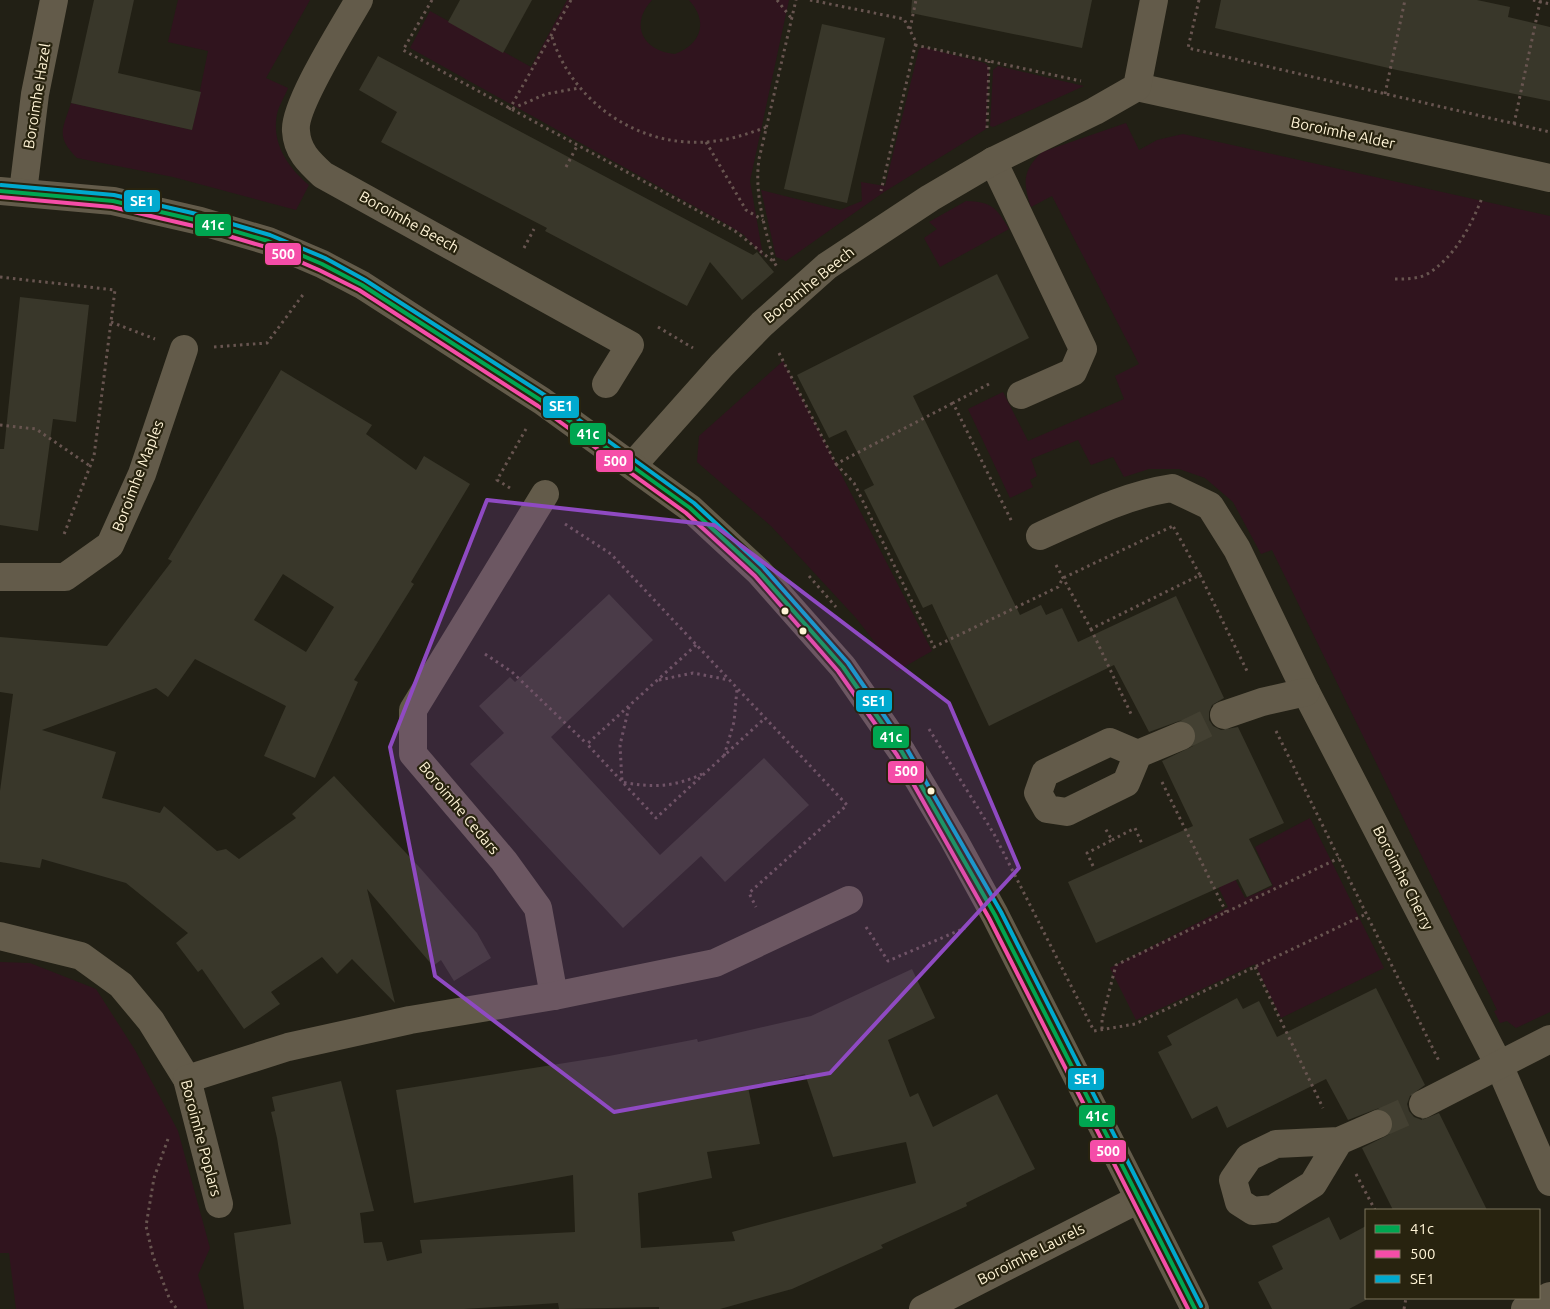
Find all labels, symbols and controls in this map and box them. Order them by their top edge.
street label: Boroimhe Hazel [20,42,53,150]
street label: Boroimhe Alder [1289,113,1397,152]
street label: Boroimhe Beech [356,187,462,256]
line badge: SE1 [123,189,161,213]
text: SE1 [130,193,154,209]
line badge: 41c [194,213,232,237]
text: 41c [202,217,224,233]
line badge: 500 [264,242,302,266]
street label: Boroimhe Beech [760,243,857,326]
text: 500 [271,246,295,262]
line badge: SE1 [542,395,580,419]
text: SE1 [549,398,573,414]
street label: Boroimhe Maples [108,418,167,534]
line badge: 41c [569,422,607,446]
text: 41c [577,426,599,442]
line badge: 500 [595,449,634,473]
text: 500 [603,453,627,469]
unlabelled marker [780,606,790,616]
unlabelled marker [798,626,808,636]
line badge: SE1 [855,689,893,713]
text: SE1 [862,693,886,709]
line badge: 41c [872,725,910,749]
text: 41c [880,729,902,745]
street label: Boroimhe Cedars [416,758,503,857]
line badge: 500 [887,760,925,784]
text: 500 [894,763,918,779]
unlabelled marker [926,786,936,796]
street label: Boroimhe Cherry [1370,823,1437,933]
line badge: SE1 [1067,1067,1105,1091]
text: SE1 [1074,1071,1098,1087]
street label: Boroimhe Poplars [178,1078,225,1198]
line badge: 41c [1078,1104,1116,1128]
text: 41c [1086,1108,1108,1124]
line badge: 500 [1089,1139,1127,1163]
text: 500 [1096,1143,1120,1159]
legend [1365,1209,1540,1299]
street label: Boroimhe Laurels [974,1219,1087,1288]
text: 41c [1410,1220,1434,1237]
text: 500 [1410,1245,1435,1262]
text: SE1 [1410,1270,1435,1287]

